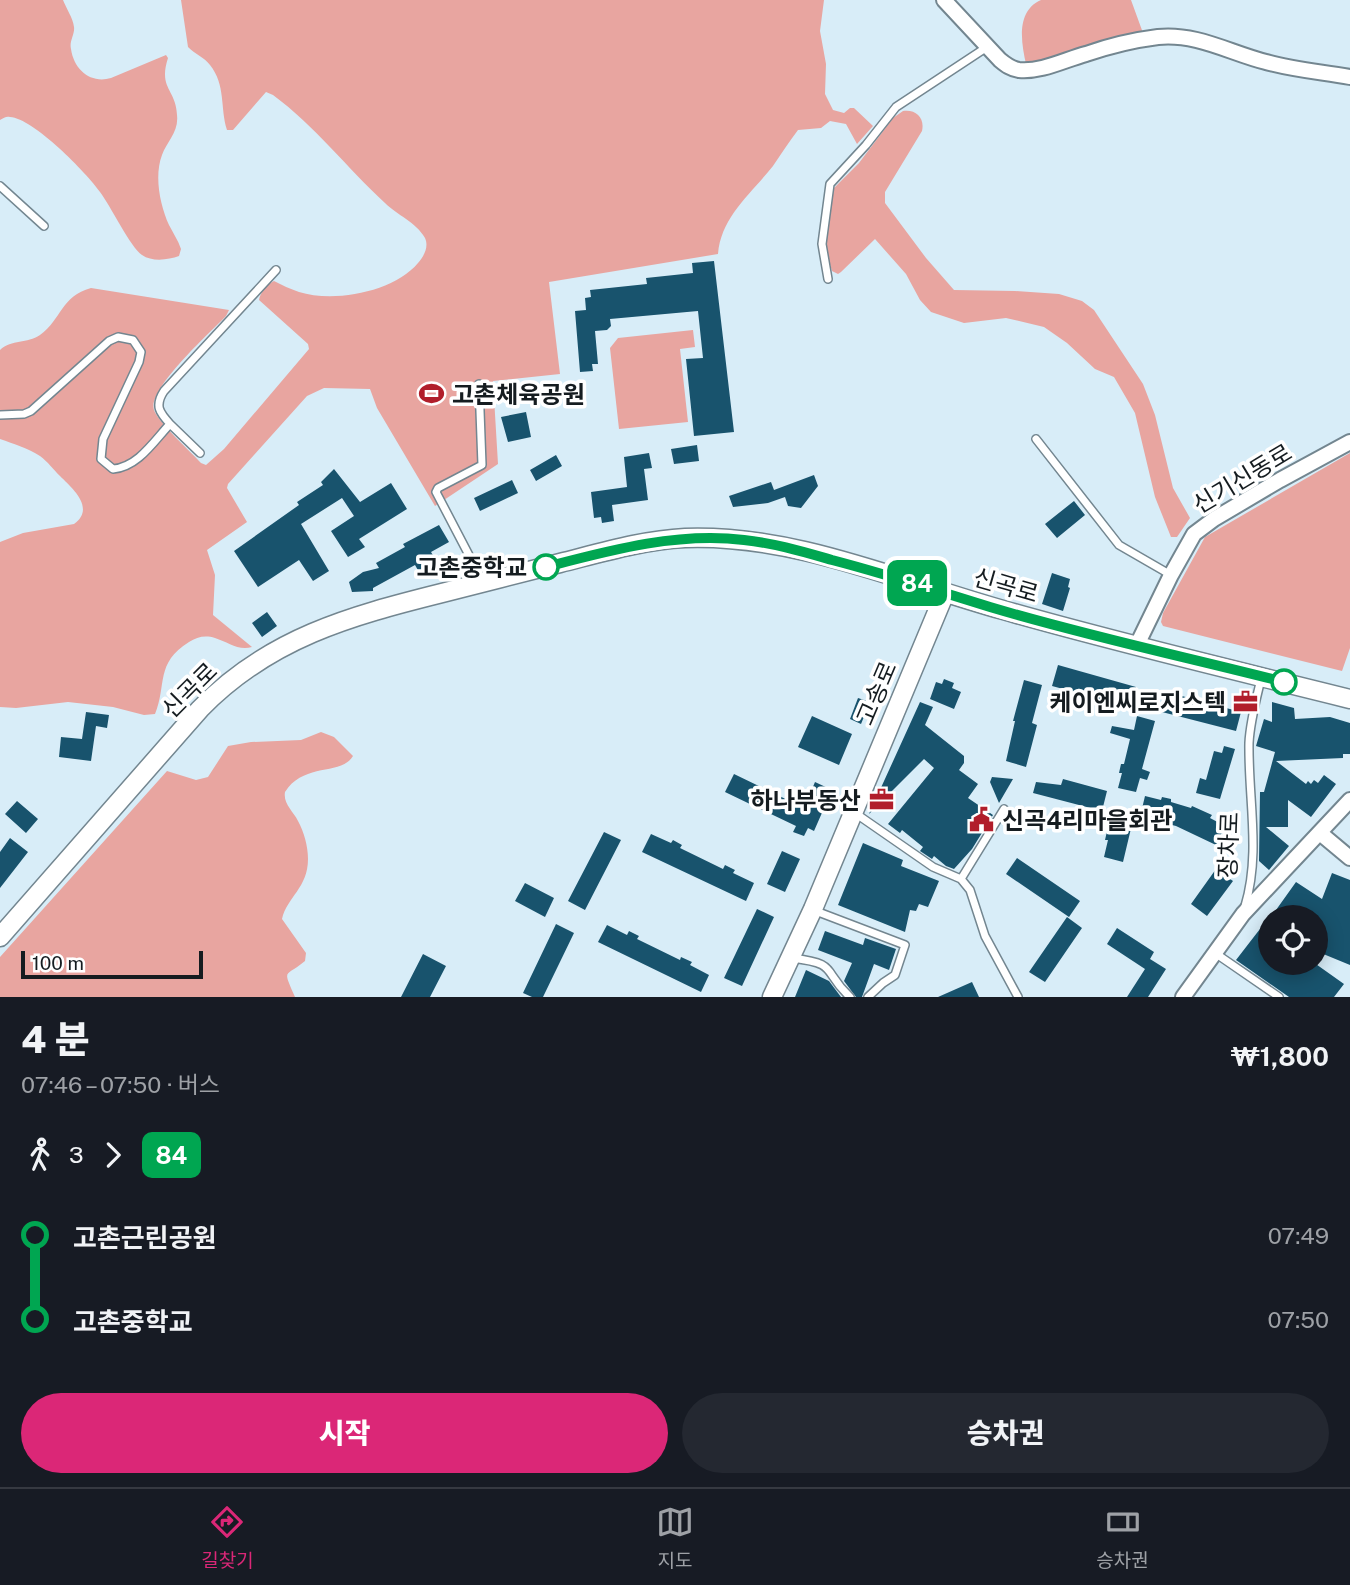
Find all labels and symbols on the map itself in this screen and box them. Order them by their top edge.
sports icon: 고촌체육공원 [418,380,446,408]
place label: 고촌체육공원 [452,380,584,408]
street label: 신기신동로 [1187,438,1297,518]
place label: 고촌중학교 [417,553,527,581]
marker: 고촌중학교 [533,554,559,580]
line badge: 84 [886,560,948,606]
street label: 신곡로 [970,562,1042,608]
street label: 신곡로 [156,657,222,723]
street label: 고송로 [850,657,902,729]
unlabelled marker [1271,669,1297,695]
place label: 케이엔씨로지스텍 [1049,688,1226,716]
office icon: 케이엔씨로지스텍 [1232,688,1260,716]
place label: 하나부동산 [751,786,861,814]
office icon: 하나부동산 [867,786,895,814]
public building icon: 신곡4리마을회관 [968,806,996,834]
place label: 신곡4리마을회관 [1002,806,1172,834]
street label: 장차로 [1213,811,1243,879]
scale bar [21,948,203,980]

